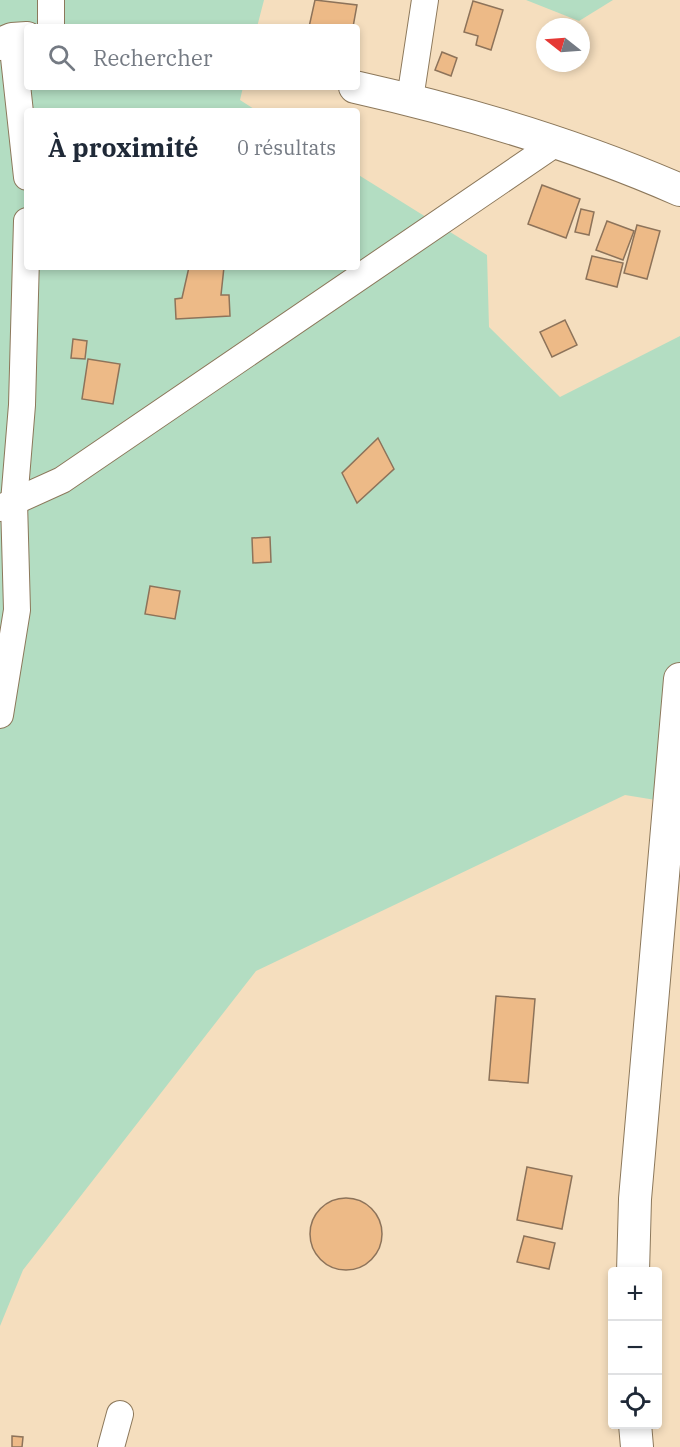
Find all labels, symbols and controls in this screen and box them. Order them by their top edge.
north arrow [536,18,590,72]
search box [24,24,360,90]
icon: search [45,41,78,74]
text: Rechercher [93,43,212,72]
text: À proximité [48,130,199,164]
text: 0 résultats [237,134,336,161]
map controls [608,1267,662,1429]
button: + [608,1267,662,1321]
button: − [608,1321,662,1375]
button: locate [608,1375,662,1429]

